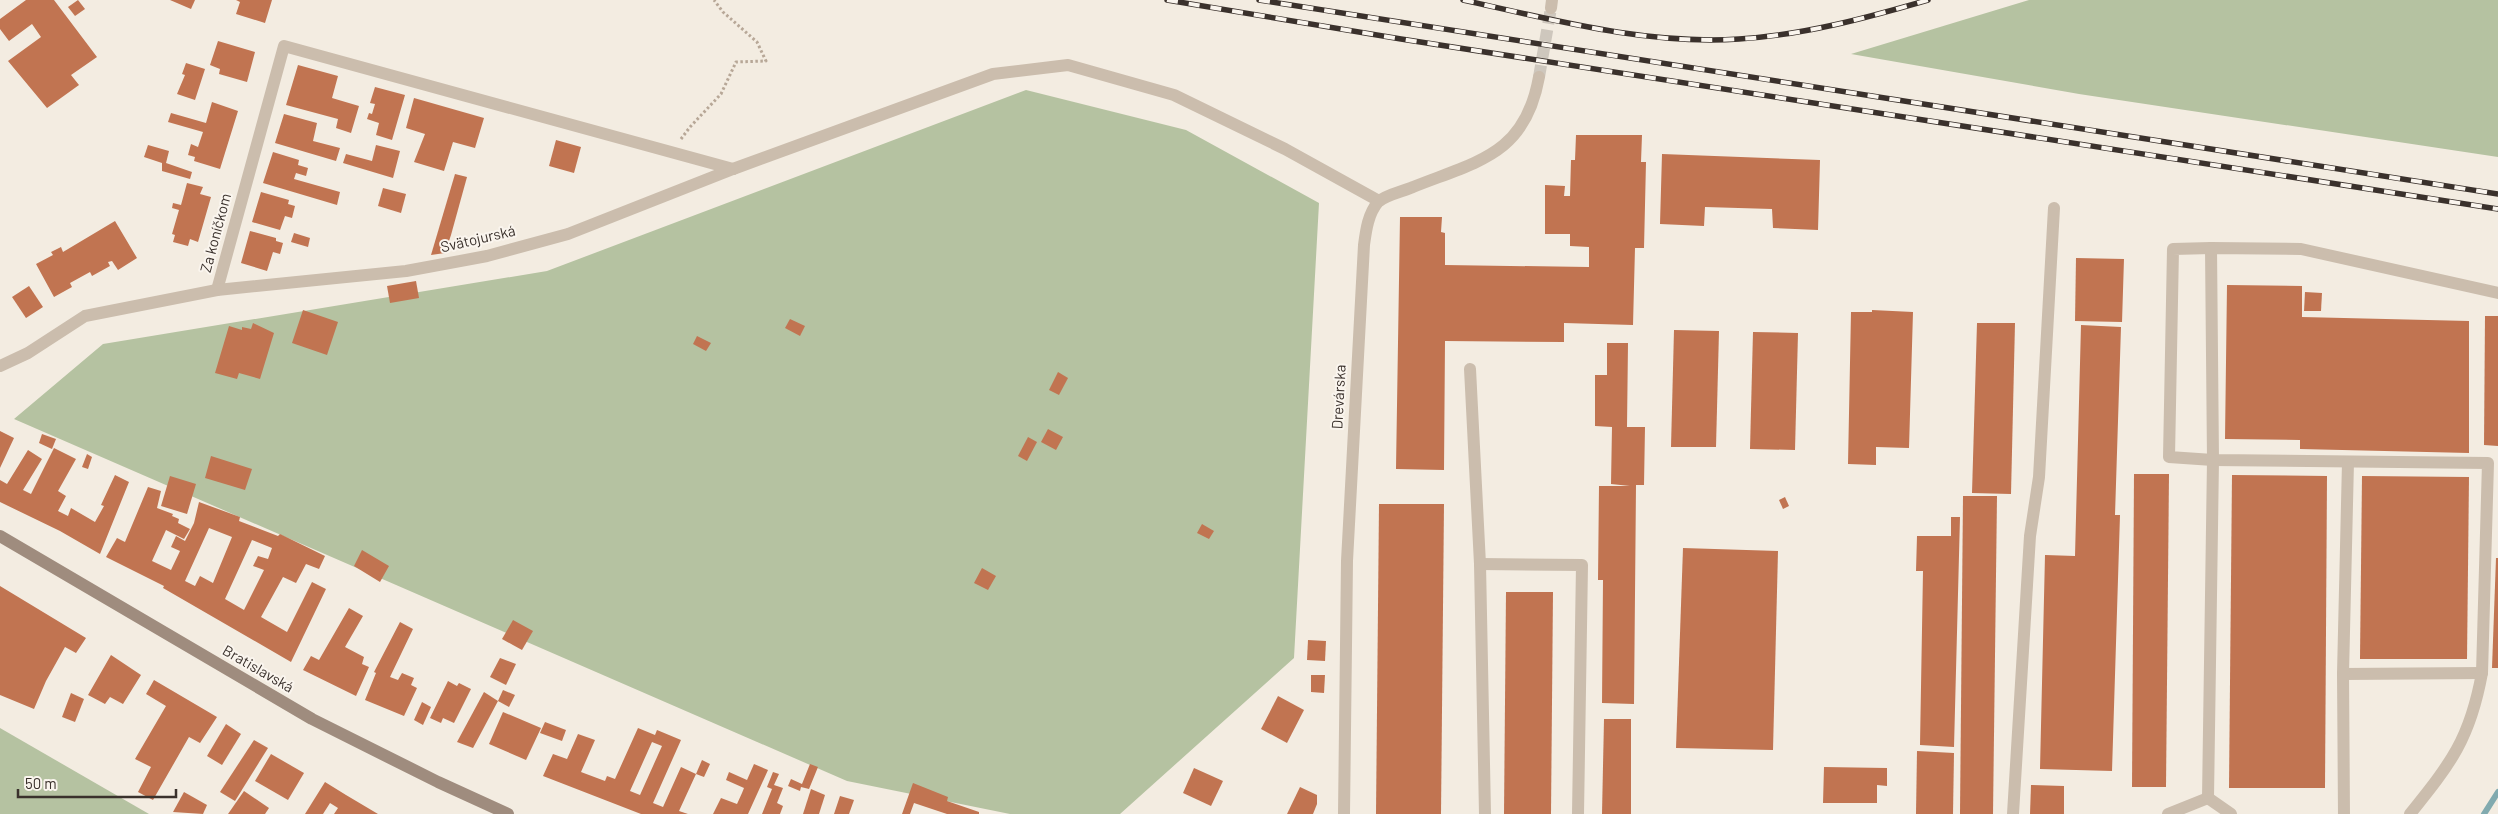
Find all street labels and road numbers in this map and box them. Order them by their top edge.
street label: Za koníčkom [196,191,234,274]
street label: Svätojurská [439,221,517,255]
street label: Drevárska [1327,364,1349,430]
street label: Bratislavská [220,641,297,696]

